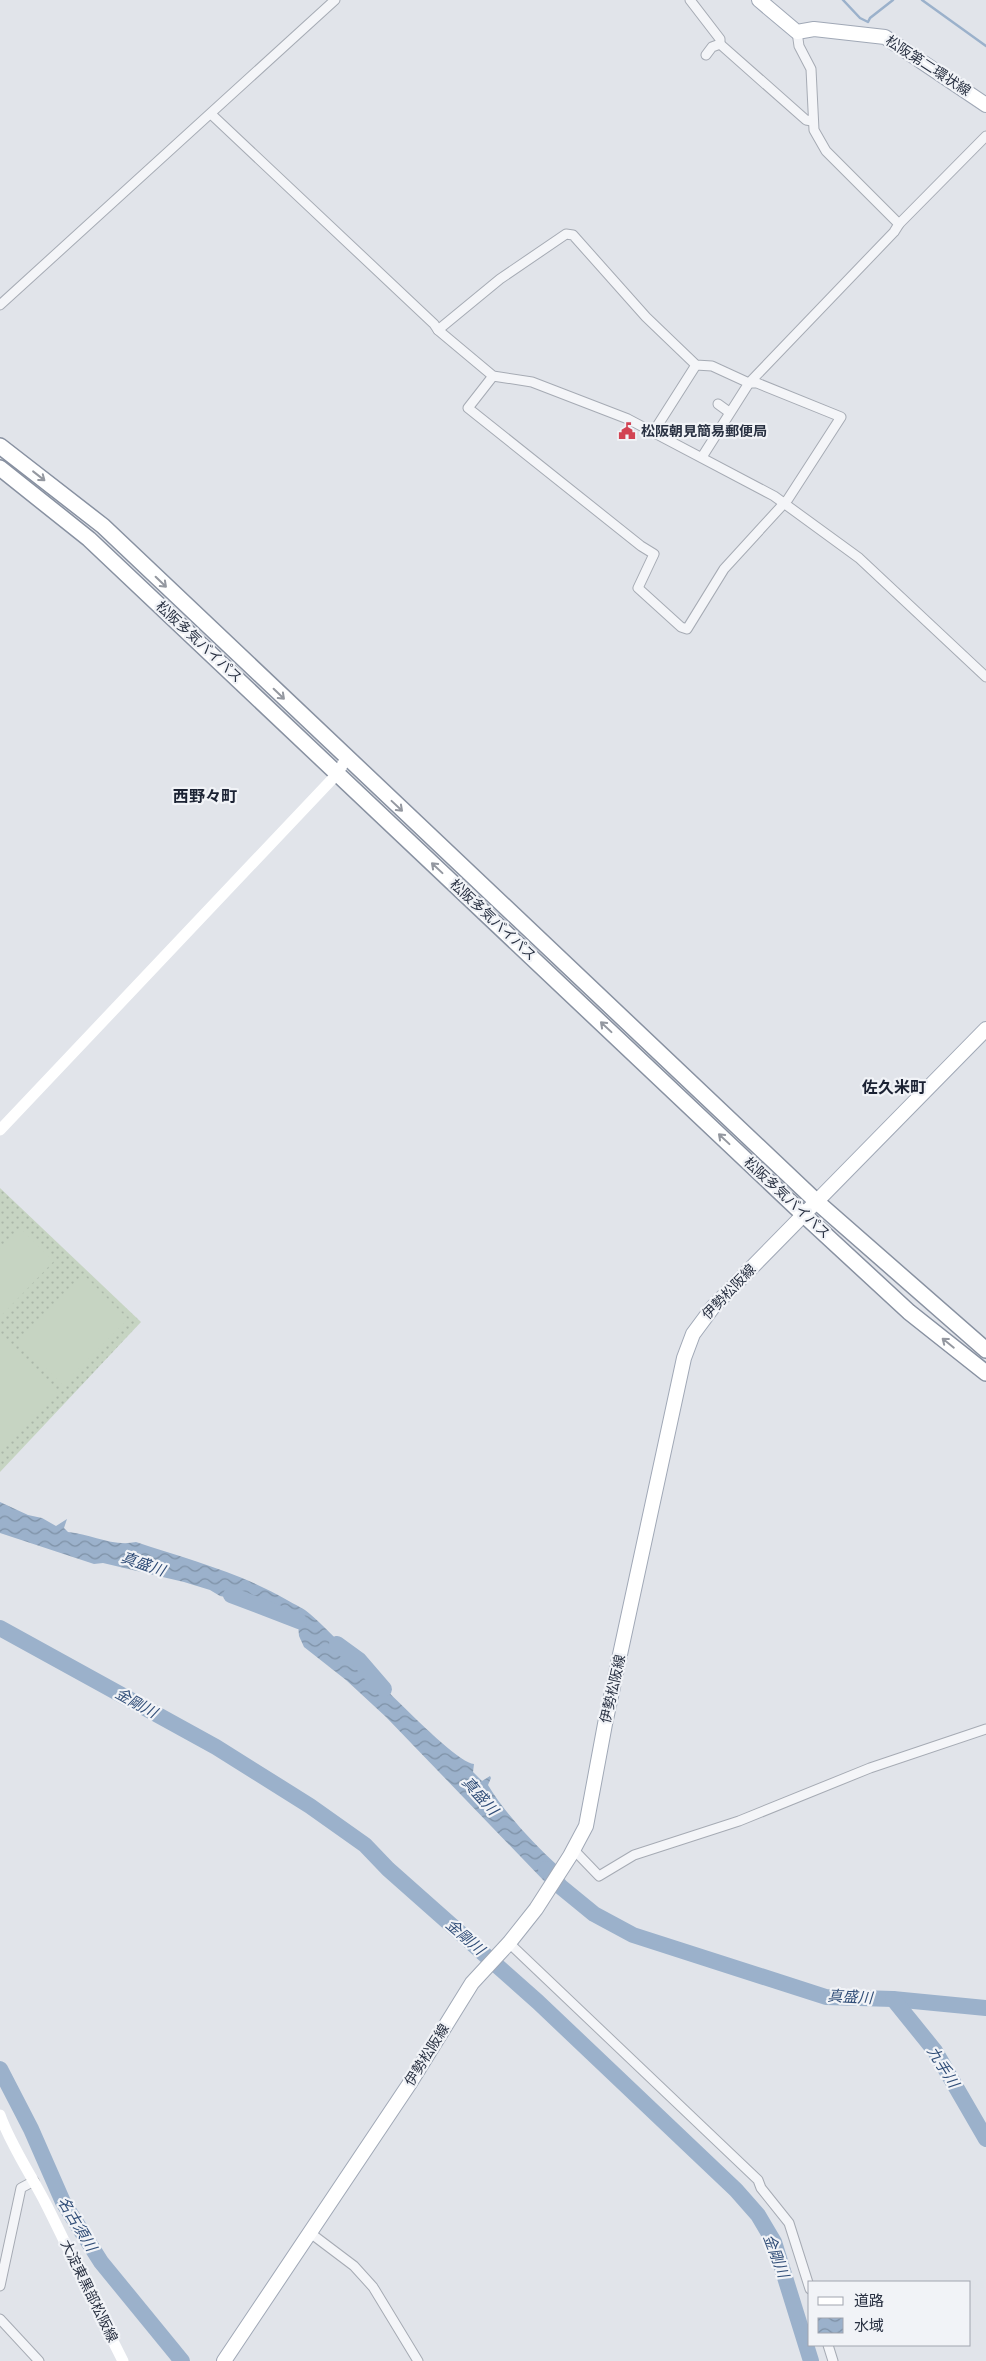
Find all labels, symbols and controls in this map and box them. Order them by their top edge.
street label: 松阪第二環状線 [882,32,974,100]
public building icon: 松阪朝見簡易郵便局 [617,421,637,441]
place label: 松阪朝見簡易郵便局 [641,423,767,440]
one-way arrow [32,470,45,481]
one-way arrow [155,576,168,588]
street label: 松阪多気バイパス [152,598,246,686]
one-way arrow [273,688,285,700]
district label: 西野々町 [173,787,237,806]
one-way arrow [390,800,403,812]
one-way arrow [431,862,443,874]
street label: 松阪多気バイパス [446,876,540,964]
one-way arrow [600,1021,613,1033]
district label: 佐久米町 [861,1078,926,1097]
one-way arrow [718,1133,731,1145]
street label: 松阪多気バイパス [740,1154,834,1242]
street label: 伊勢松阪線 [699,1261,759,1323]
one-way arrow [941,1337,954,1348]
water label: 真盛川 [119,1548,169,1580]
street label: 伊勢松阪線 [597,1653,629,1725]
water label: 金剛川 [112,1684,162,1723]
water label: 真盛川 [458,1773,503,1820]
water label: 金剛川 [442,1915,489,1960]
water label: 真盛川 [827,1987,875,2007]
street label: 伊勢松阪線 [401,2021,453,2089]
water label: 九手川 [923,2043,964,2093]
water label: 名古須川 [54,2194,101,2256]
water label: 金剛川 [760,2232,793,2282]
street label: 大淀東黒部松阪線 [57,2237,121,2345]
legend [808,2281,971,2346]
text: 道路 [854,2292,884,2310]
text: 水域 [854,2317,884,2335]

